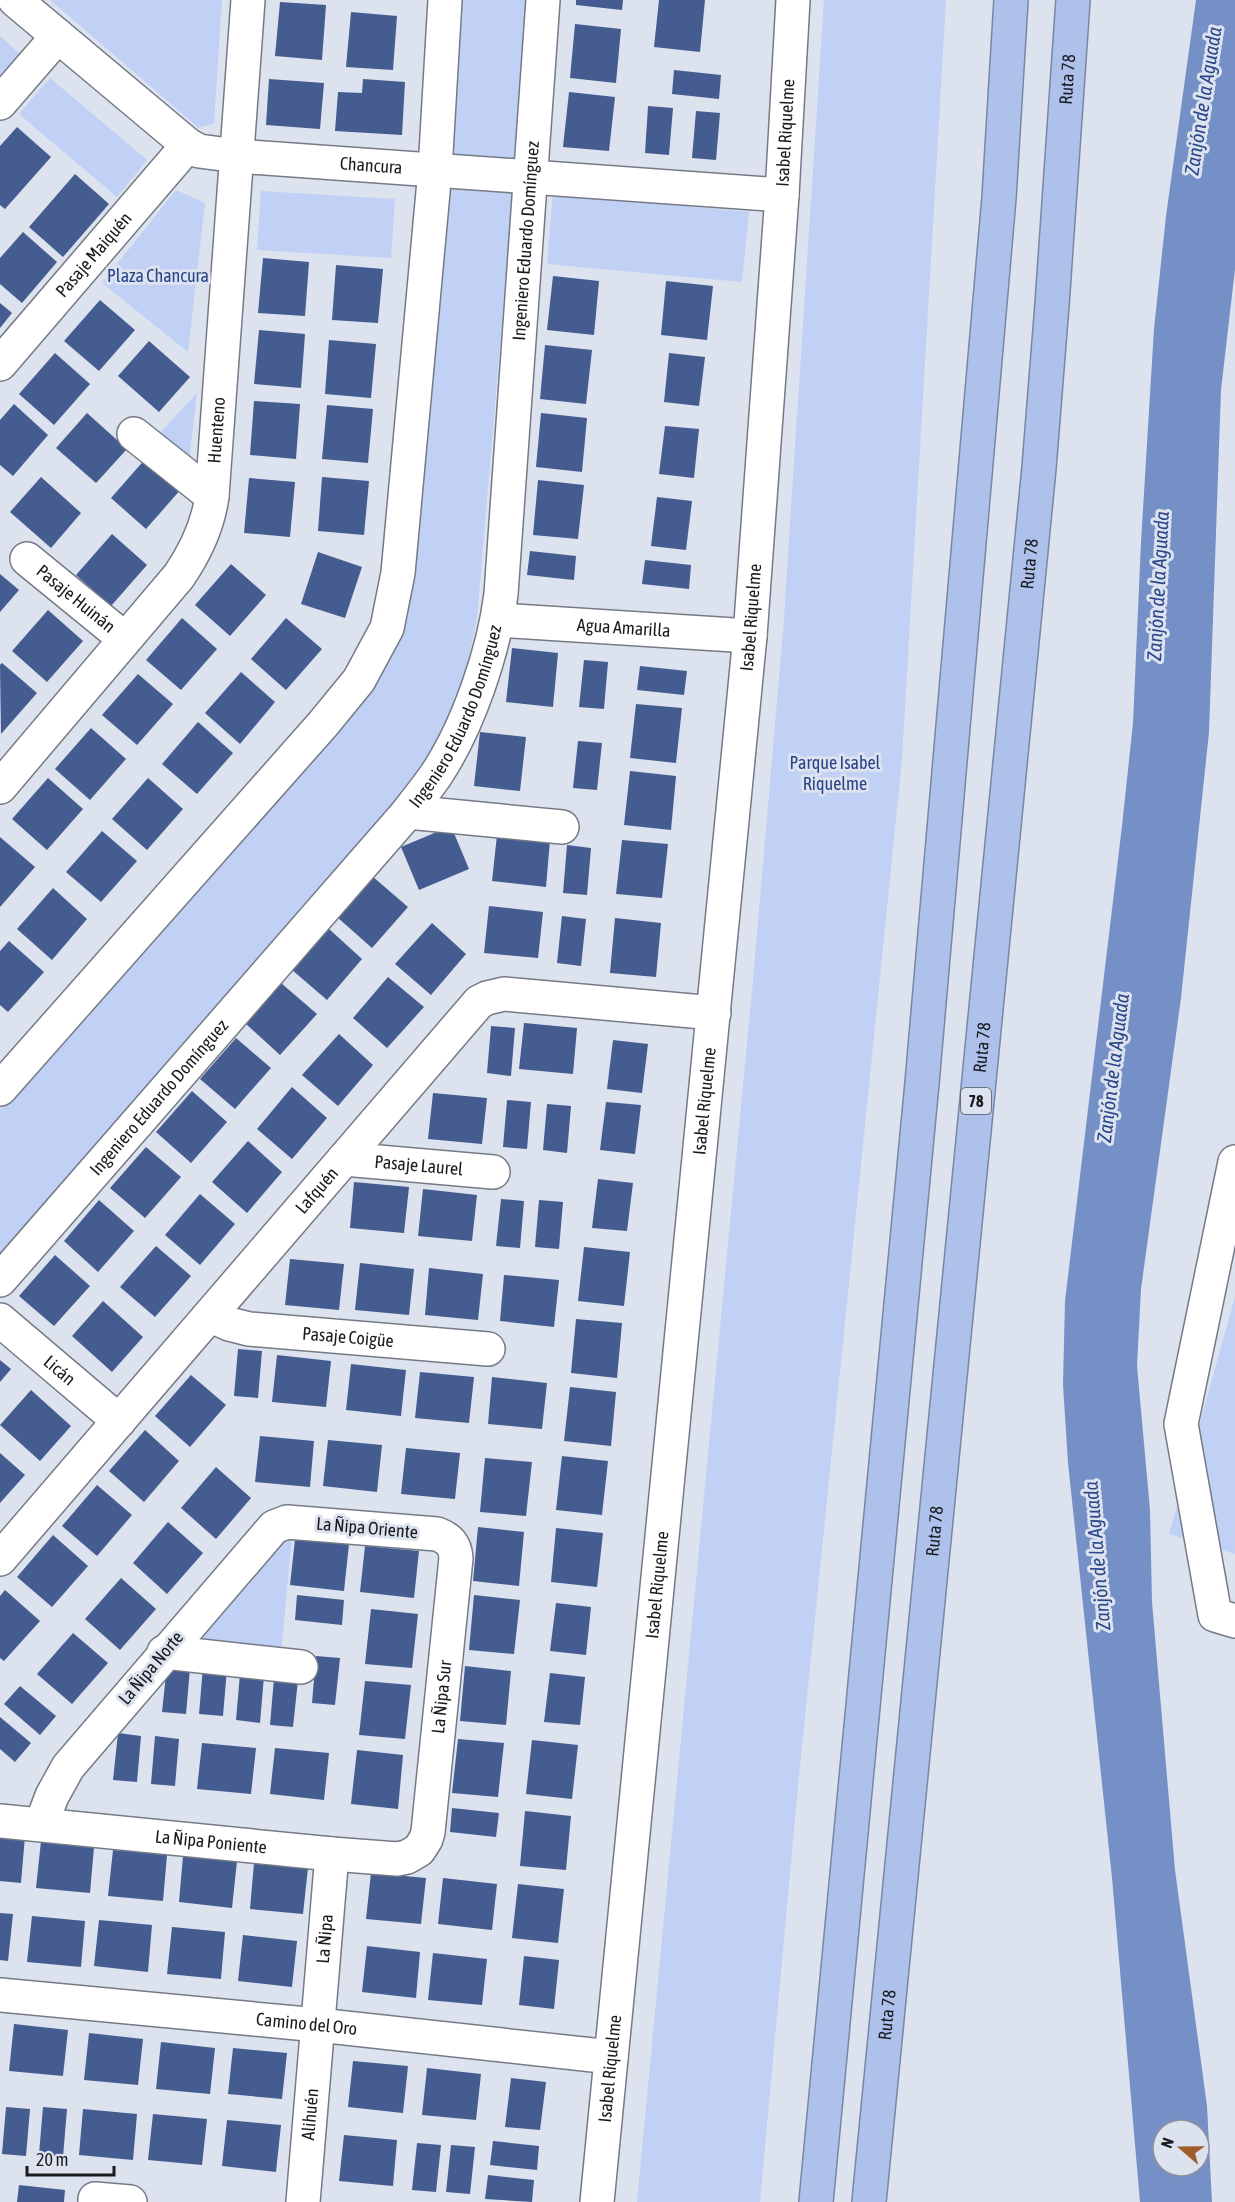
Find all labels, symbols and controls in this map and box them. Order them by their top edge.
water label: Zanjón de la Aguada [1179,25,1226,177]
street label: Ruta 78 [1055,53,1079,105]
street label: Isabel Riquelme [771,78,799,187]
street label: Ingeniero Eduardo Domínguez [508,140,543,341]
street label: Chancura [339,152,403,178]
street label: Pasaje Maiquén [51,208,136,301]
park label: Plaza Chancura [107,265,209,286]
street label: Huenteno [203,396,229,464]
water label: Zanjón de la Aguada [1142,511,1173,661]
street label: Ruta 78 [1016,538,1042,590]
street label: Pasaje Huinán [32,560,120,637]
street label: Isabel Riquelme [736,563,765,672]
street label: Agua Amarilla [576,614,671,641]
street label: Ingeniero Eduardo Domínguez [404,623,506,812]
park label: Parque Isabel Riquelme [790,752,881,794]
water label: Zanjón de la Aguada [1092,992,1133,1144]
street label: Ingeniero Eduardo Domínguez [85,1015,233,1179]
street label: Ruta 78 [969,1021,995,1074]
street label: Isabel Riquelme [688,1047,720,1156]
road number: 78 [961,1088,991,1114]
street label: Pasaje Laurel [374,1151,464,1179]
street label: Lafquén [291,1163,342,1218]
street label: Pasaje Coigüe [301,1322,395,1351]
street label: Licán [40,1351,80,1389]
water label: Zanjón de la Aguada [1079,1480,1114,1632]
street label: Ruta 78 [921,1505,947,1557]
street label: La Ñipa Oriente [315,1513,419,1542]
street label: Isabel Riquelme [641,1530,672,1640]
street label: La Ñipa Norte [114,1627,187,1709]
street label: La Ñipa Sur [427,1659,456,1735]
street label: La Ñipa Poniente [154,1825,268,1857]
street label: La Ñipa [312,1913,337,1964]
street label: Ruta 78 [874,1989,900,2041]
street label: Camino del Oro [255,2008,358,2039]
street label: Isabel Riquelme [594,2014,625,2123]
street label: Alihuén [297,2087,322,2141]
north arrow [1151,2118,1211,2178]
text: N [1157,2135,1177,2150]
scale bar [27,2139,114,2177]
text: 20 m [36,2149,68,2170]

